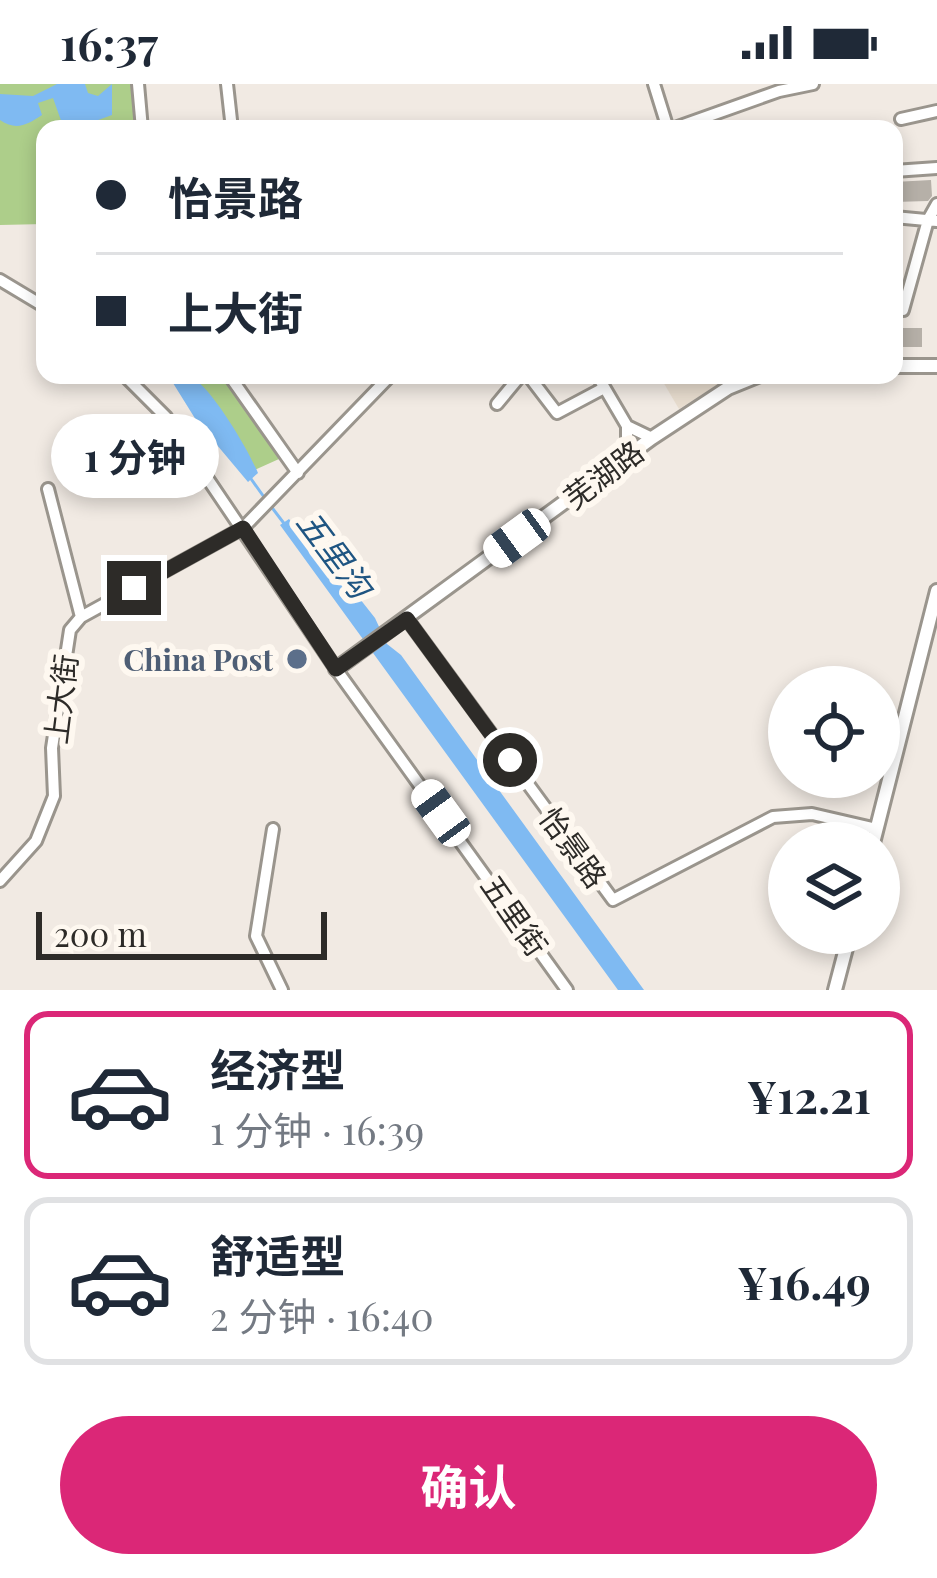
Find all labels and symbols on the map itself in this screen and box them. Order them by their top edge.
callout: 1 分钟 [50,414,218,498]
street label: 芜湖路 [555,431,651,517]
water label: 五里沟 [289,500,385,608]
car [477,502,557,574]
route end [107,561,161,615]
place label: China Post [123,639,273,679]
marker: China Post [284,646,310,672]
street label: 上大街 [35,652,85,746]
route start [483,733,537,787]
car [405,773,477,853]
street label: 怡景路 [531,799,617,895]
street label: 五里街 [473,867,557,963]
scale bar [36,906,327,959]

